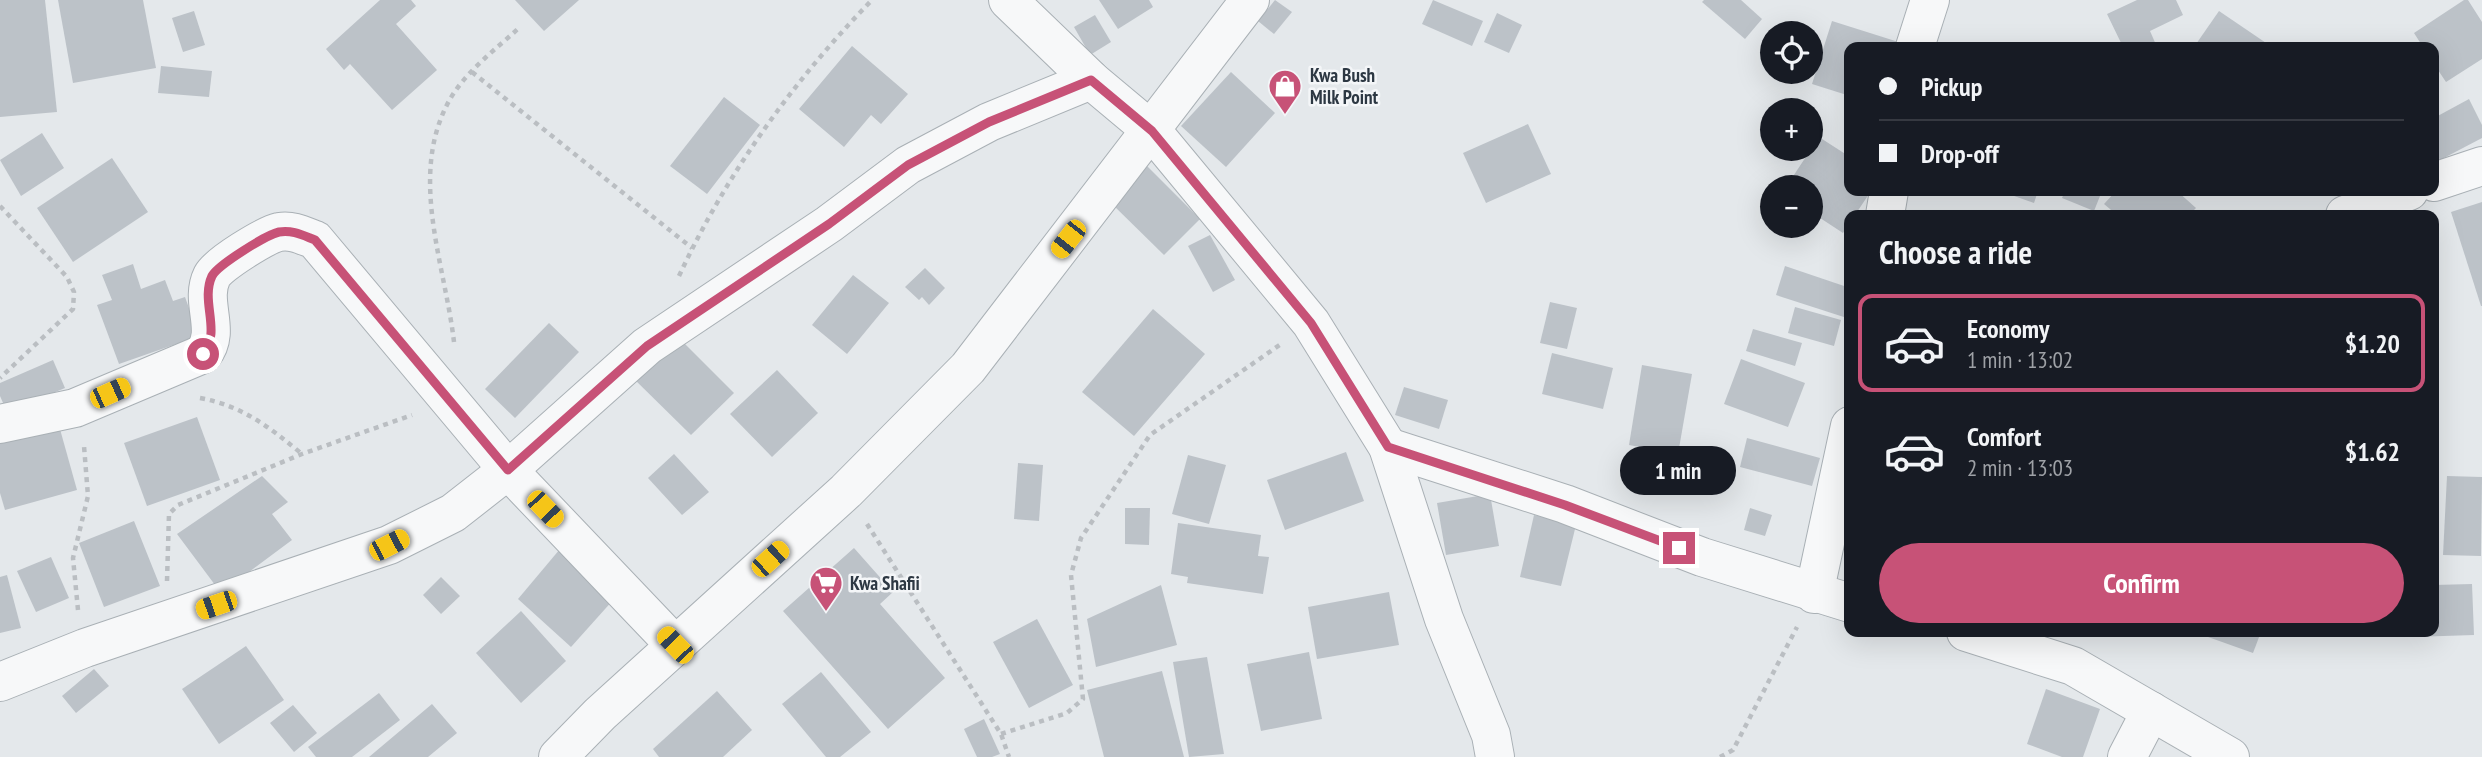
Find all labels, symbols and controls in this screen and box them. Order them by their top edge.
map controls [1760,21,1823,238]
button: locate [1760,21,1823,84]
place label: Kwa Bush Milk Point [1310,63,1379,109]
shop icon: Kwa Bush Milk Point [1266,67,1304,116]
text: Pickup [1921,70,1982,103]
button: + [1760,98,1823,161]
text: Drop-off [1921,137,1999,170]
button: − [1760,175,1823,238]
car [1047,216,1090,262]
text: Choose a ride [1879,231,2032,273]
icon: car [1883,312,1946,375]
text: Economy [1967,312,2049,345]
text: $1.20 [2345,327,2400,360]
route start [187,338,219,370]
text: 1 min · 13:02 [1967,345,2073,374]
car [87,375,134,411]
icon: car [1883,420,1946,483]
text: Comfort [1967,420,2041,453]
text: $1.62 [2345,435,2400,468]
callout: 1 min [1621,447,1737,496]
text: 2 min · 13:03 [1967,453,2073,482]
text: 1 min [1655,456,1701,485]
car [523,487,568,531]
car [366,526,413,564]
route end [1663,532,1695,564]
car [748,537,793,581]
button: Confirm [1879,543,2404,623]
supermarket icon: Kwa Shafii [807,564,845,613]
place label: Kwa Shafii [850,571,920,595]
car [193,588,240,622]
car [653,623,698,667]

